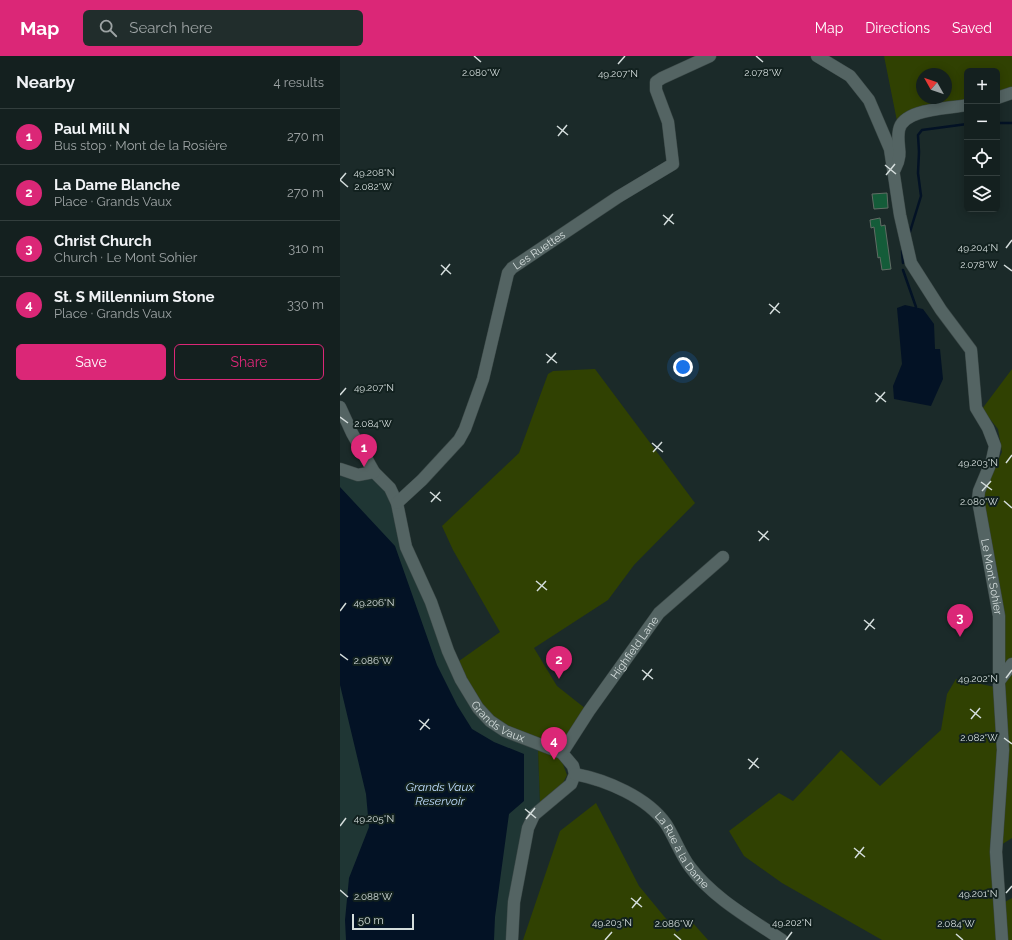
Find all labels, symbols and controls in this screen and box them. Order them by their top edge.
search box [83,10,363,46]
text: Map [20,17,59,39]
icon: search [97,17,119,39]
text: Search here [129,19,213,37]
text: Map [815,20,843,36]
text: Directions [865,20,930,36]
text: Saved [952,20,992,36]
text: 2.080°W [462,67,501,78]
text: 2.078°W [744,67,782,78]
text: 49.207°N [598,68,638,79]
north arrow [916,68,952,104]
map controls [964,68,1000,212]
button: + [964,68,1000,104]
text: Nearby [16,72,75,92]
text: 4 results [273,75,324,90]
button: − [964,104,1000,140]
text: Paul Mill N [54,120,130,138]
text: 1 [26,129,32,144]
text: 270 m [287,129,324,144]
text: Bus stop · Mont de la Rosière [54,138,227,153]
button: locate [964,140,1000,176]
text: 49.208°N [354,167,394,178]
text: La Dame Blanche [54,176,180,194]
button: layers [964,176,1000,212]
text: 2.082°W [354,181,392,192]
text: 2 [25,185,33,200]
text: 270 m [287,185,324,200]
text: Place · Grands Vaux [54,194,172,209]
street label: Les Ruettes [510,228,568,272]
text: Christ Church [54,232,152,250]
text: 3 [25,241,33,256]
text: 310 m [288,241,324,256]
text: 49.204°N [958,242,998,253]
text: Church · Le Mont Sohier [54,250,197,265]
text: 2.078°W [960,259,998,270]
text: St. S Millennium Stone [54,288,214,306]
text: 4 [25,297,33,312]
text: 330 m [287,297,324,312]
text: Place · Grands Vaux [54,306,172,321]
button: Save [16,344,166,380]
button: Share [174,344,324,380]
your location [673,357,693,377]
text: 49.207°N [354,382,394,393]
text: 2.084°W [354,418,392,429]
pin: 1 [351,434,377,467]
text: 49.203°N [958,457,998,468]
text: 2.080°W [960,496,999,507]
street label: Le Mont Sohier [979,538,1005,616]
text: 49.206°N [354,597,394,608]
pin: 3 [947,604,973,637]
street label: Highfield Lane [608,613,661,681]
pin: 2 [546,646,572,679]
text: 2.086°W [354,655,393,666]
text: 49.202°N [958,673,998,684]
street label: Grands Vaux [469,698,527,745]
pin: 4 [541,727,567,760]
text: 2.082°W [960,732,998,743]
water label: Grands Vaux Reservoir [406,780,475,808]
street label: La Rue à la Dame [652,809,712,892]
text: 49.205°N [354,813,394,824]
text: 49.201°N [959,888,997,899]
text: 2.088°W [354,891,393,902]
scale bar [352,912,414,931]
text: 50 m [358,914,384,927]
text: 49.203°N [592,917,632,928]
text: 49.202°N [772,917,812,928]
text: 2.086°W [655,918,694,929]
text: 2.084°W [937,918,975,929]

